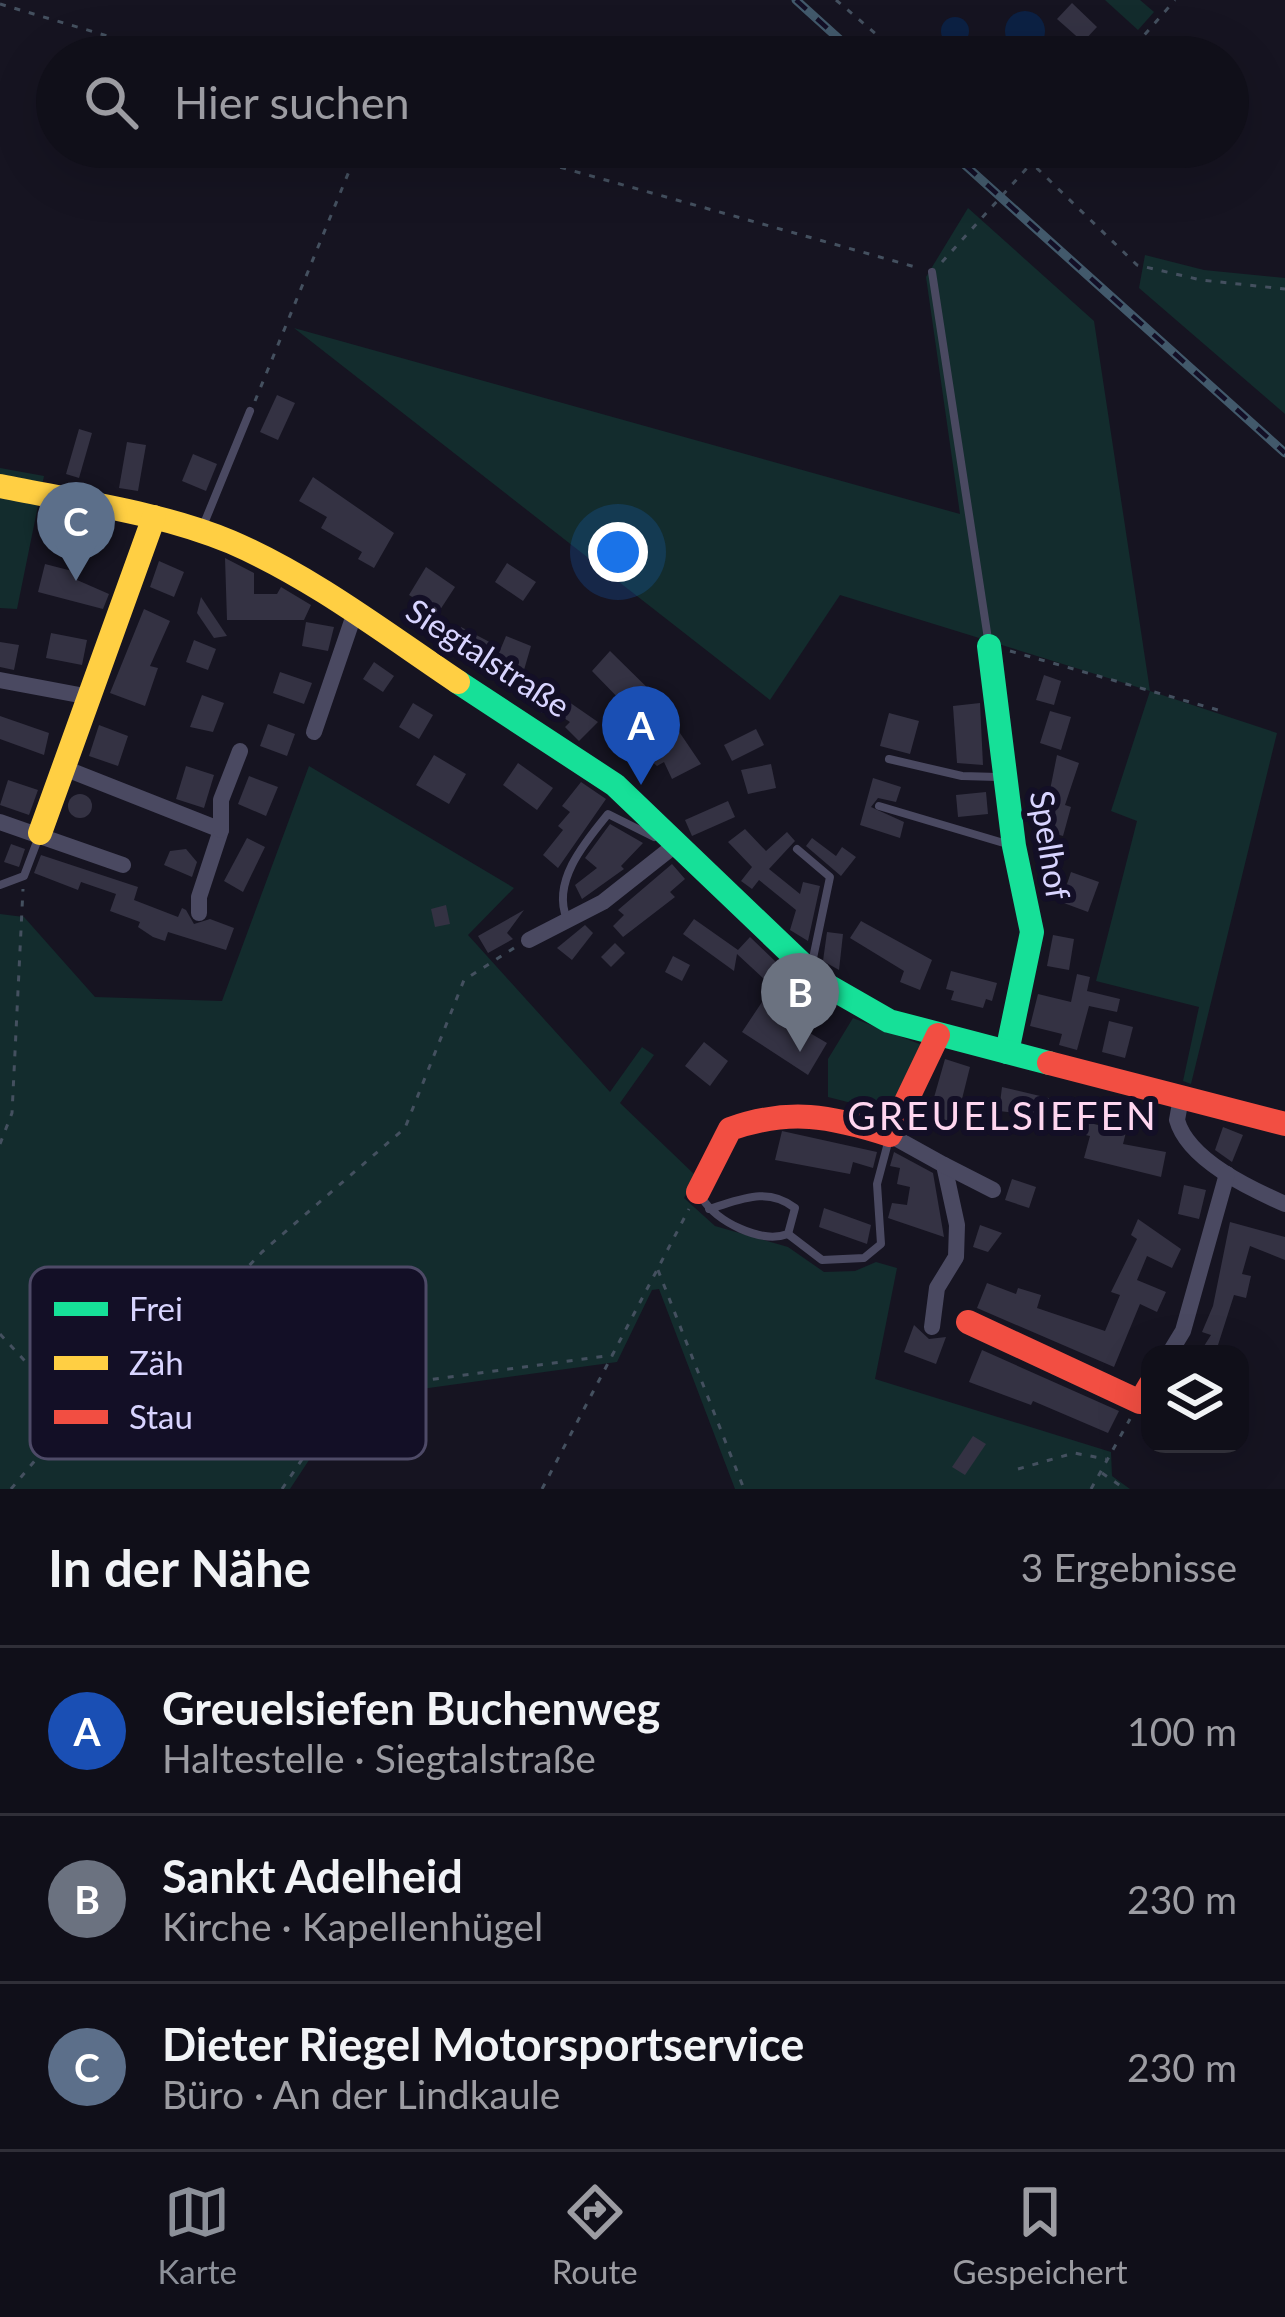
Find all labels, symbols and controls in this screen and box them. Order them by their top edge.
search box [36,36,1249,168]
icon: search [78,69,144,135]
text: Hier suchen [174,75,410,129]
pin: C [37,482,115,581]
your location [588,522,648,582]
street label: Siegtalstraße [399,589,578,725]
pin: A [602,686,680,785]
street label: Spelhof [1023,788,1079,903]
pin: B [761,953,839,1052]
district label: GREUELSIEFEN [847,1092,1159,1138]
legend [30,1267,426,1459]
text: Frei [129,1288,183,1328]
text: Zäh [129,1342,184,1382]
map controls [1141,1345,1249,1453]
button: layers [1141,1345,1249,1453]
text: Stau [129,1396,193,1436]
text: In der Nähe [48,1537,311,1598]
text: 3 Ergebnisse [1021,1544,1237,1590]
text: Greuelsiefen Buchenweg [162,1681,660,1735]
text: A [73,1708,101,1754]
text: 100 m [1127,1708,1237,1754]
text: Haltestelle · Siegtalstraße [162,1735,596,1781]
text: Sankt Adelheid [162,1849,463,1903]
text: B [74,1876,100,1922]
text: 230 m [1127,1876,1237,1922]
text: Kirche · Kapellenhügel [162,1903,543,1949]
text: Dieter Riegel Motorsportservice [162,2017,804,2071]
text: C [74,2044,100,2090]
text: 230 m [1127,2044,1237,2090]
text: Büro · An der Lindkaule [162,2071,560,2117]
tab: Karte [157,2179,237,2291]
tab: Route [552,2179,638,2291]
tab: Gespeichert [953,2179,1128,2291]

